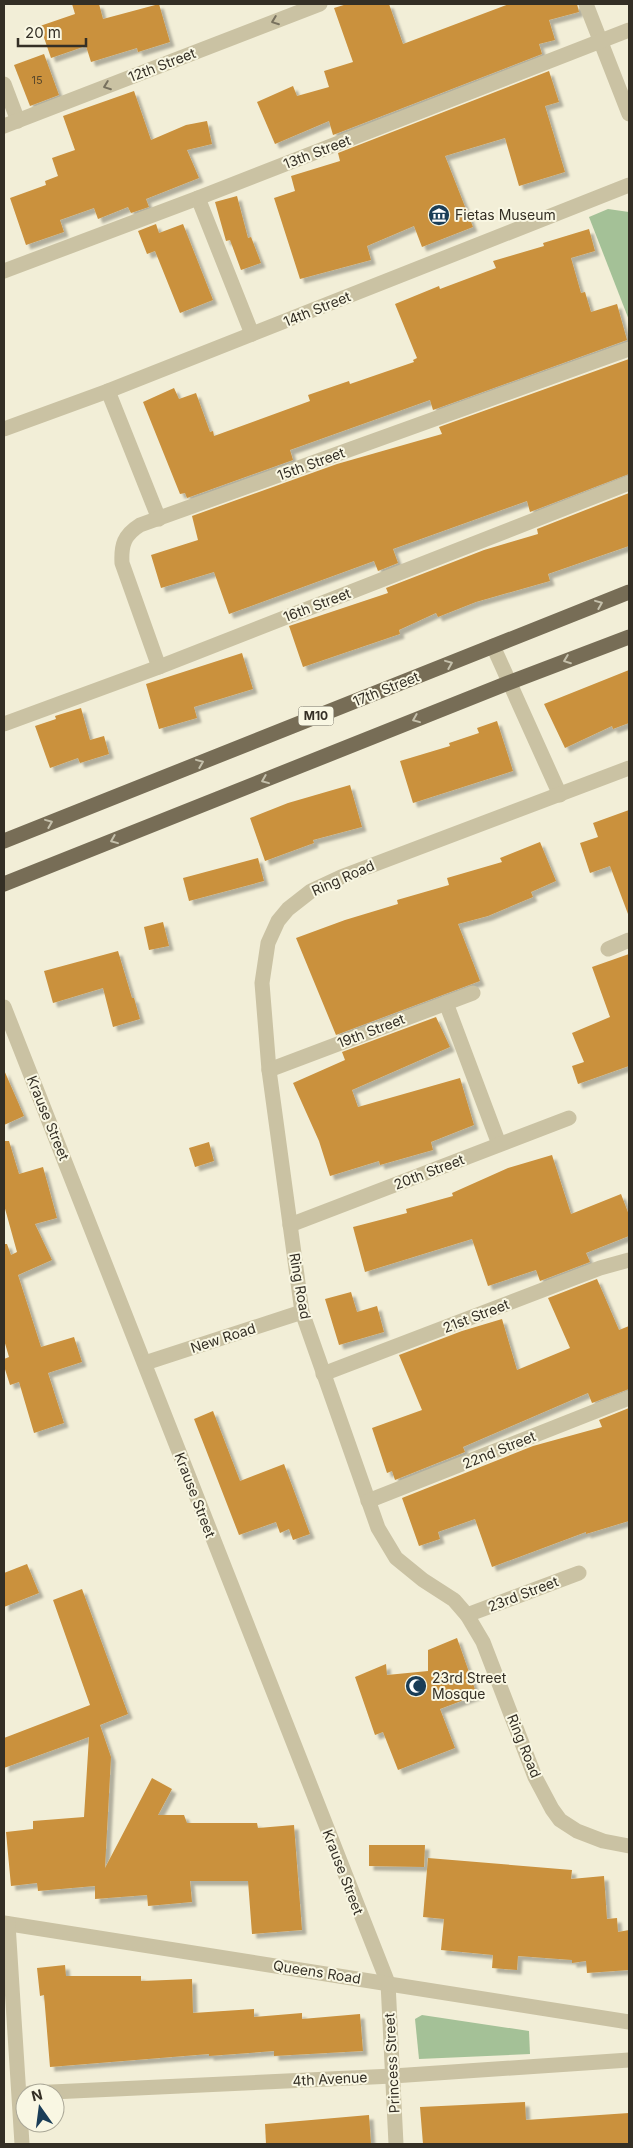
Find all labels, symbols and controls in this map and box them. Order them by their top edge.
scale bar [18,15,85,47]
one-way arrow [271,15,280,26]
text: 20 m [25,23,61,42]
street label: 12th Street [126,44,198,85]
house number: 15 [31,73,43,87]
one-way arrow [103,80,112,90]
street label: 13th Street [281,131,353,172]
museum icon: Fietas Museum [427,203,451,227]
place label: Fietas Museum [455,206,556,223]
street label: 14th Street [281,287,353,330]
street label: 15th Street [275,443,347,484]
street label: 16th Street [281,584,353,625]
one-way arrow [595,599,603,609]
one-way arrow [563,654,572,664]
one-way arrow [444,660,452,670]
street label: 17th Street [350,667,422,710]
road number: M10 [298,706,334,726]
one-way arrow [412,713,421,724]
one-way arrow [195,759,204,769]
one-way arrow [261,773,270,784]
one-way arrow [44,819,53,829]
one-way arrow [110,834,119,844]
street label: Ring Road [309,856,377,899]
street label: 19th Street [335,1010,407,1051]
street label: Krause Street [24,1073,73,1163]
street label: 20th Street [391,1150,467,1193]
street label: Ring Road [286,1251,315,1320]
street label: 21st Street [440,1295,512,1336]
street label: New Road [188,1319,258,1356]
street label: 22nd Street [460,1427,538,1472]
street label: Krause Street [171,1450,220,1540]
street label: 23rd Street [485,1572,561,1615]
place label: 23rd Street Mosque [432,1669,507,1702]
mosque icon: 23rd Street Mosque [404,1674,428,1698]
street label: Ring Road [504,1712,545,1780]
street label: Krause Street [319,1827,368,1917]
street label: Queens Road [272,1956,362,1987]
street label: Princess Street [380,2012,403,2114]
street label: 4th Avenue [292,2068,368,2089]
north arrow [15,2083,65,2133]
text: N [30,2085,44,2104]

